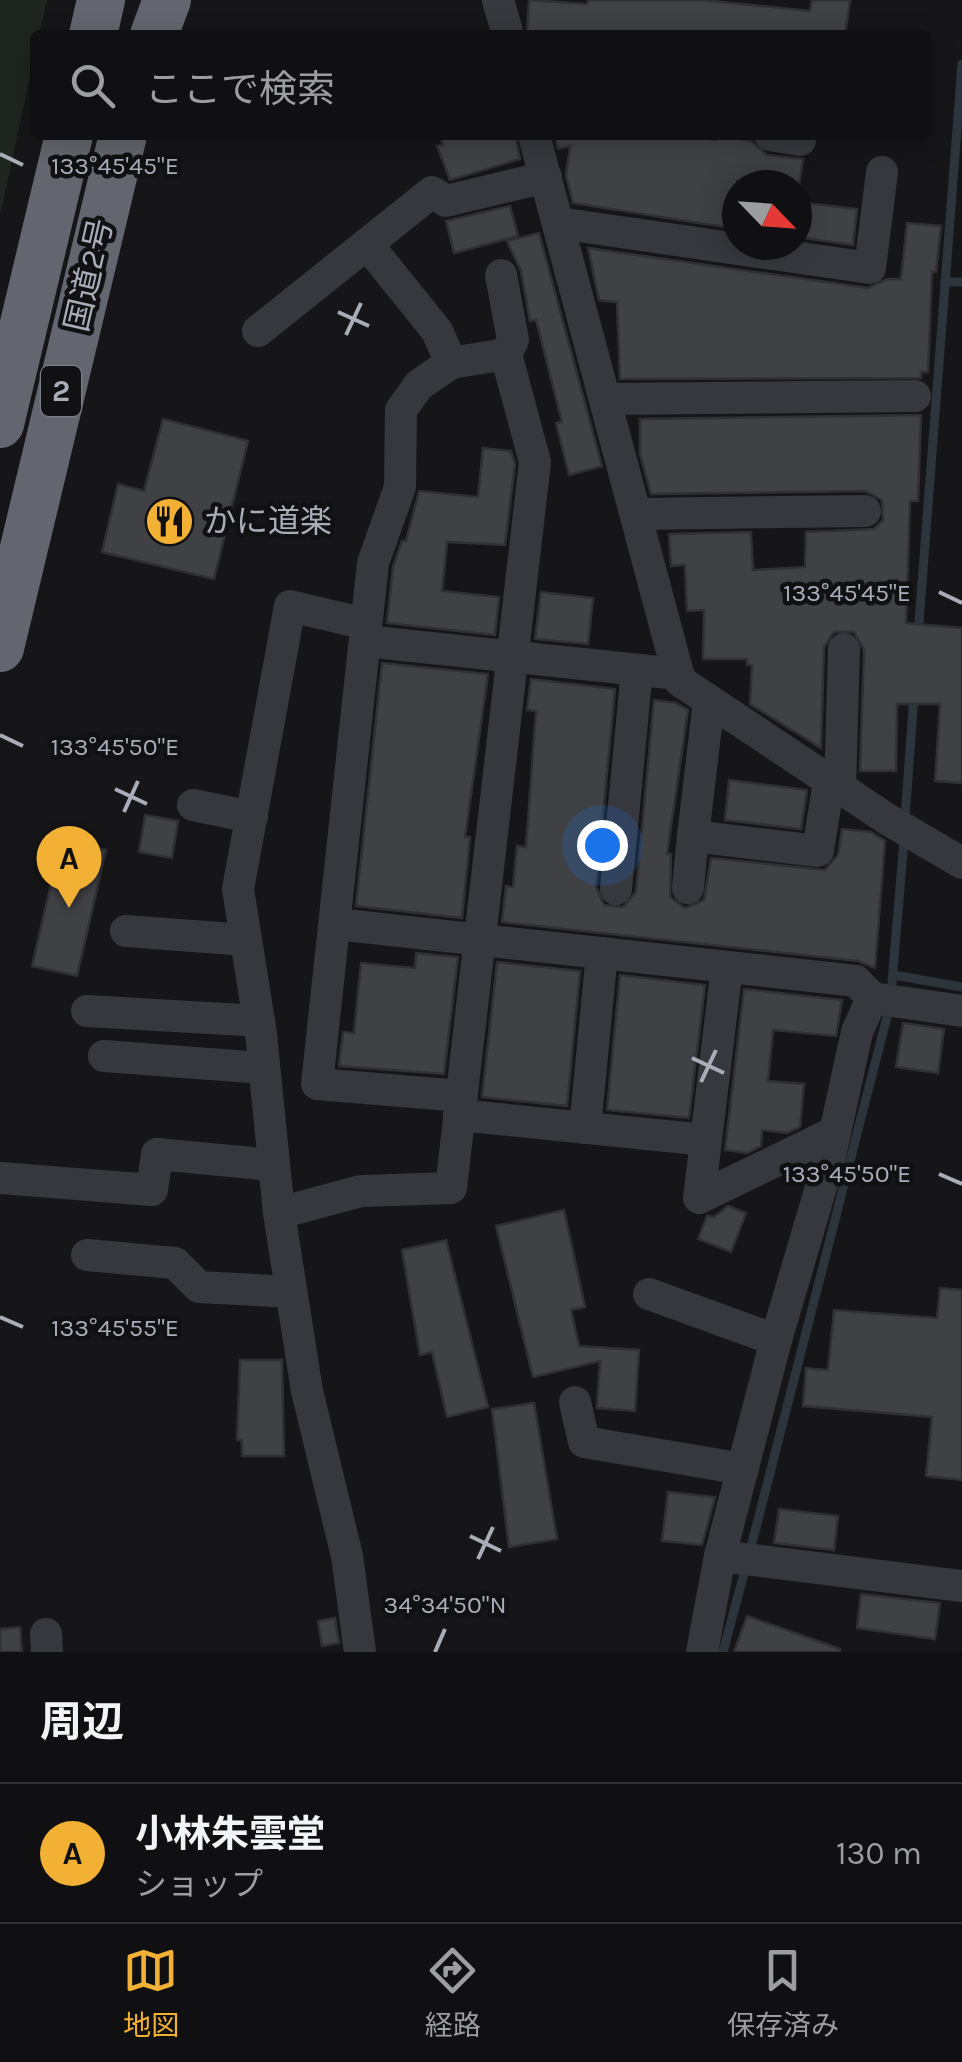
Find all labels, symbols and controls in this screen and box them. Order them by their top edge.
search box [30,30,932,140]
icon: search [65,58,120,113]
text: ここで検索 [145,67,335,112]
text: 133°45'45"E [51,151,179,180]
north arrow [722,170,812,260]
street label: 国道2号 [58,215,120,335]
road number: 2 [41,366,81,416]
restaurant icon: かに道楽 [143,495,195,547]
place label: かに道楽 [204,503,332,540]
text: 133°45'45"E [783,578,911,607]
text: 133°45'50"E [51,732,179,761]
your location [577,820,628,871]
pin: A [36,826,102,908]
text: 133°45'50"E [783,1159,911,1188]
text: 133°45'55"E [51,1313,179,1342]
text: 34°34'50"N [383,1590,507,1619]
text: 周辺 [40,1697,124,1747]
text: 小林朱雲堂 [135,1812,325,1857]
text: A [62,1835,83,1872]
text: 130 m [836,1835,922,1872]
text: ショップ [135,1866,263,1903]
tab: 地図 [123,1943,179,2043]
tab: 経路 [425,1943,481,2043]
tab: 保存済み [727,1943,839,2043]

